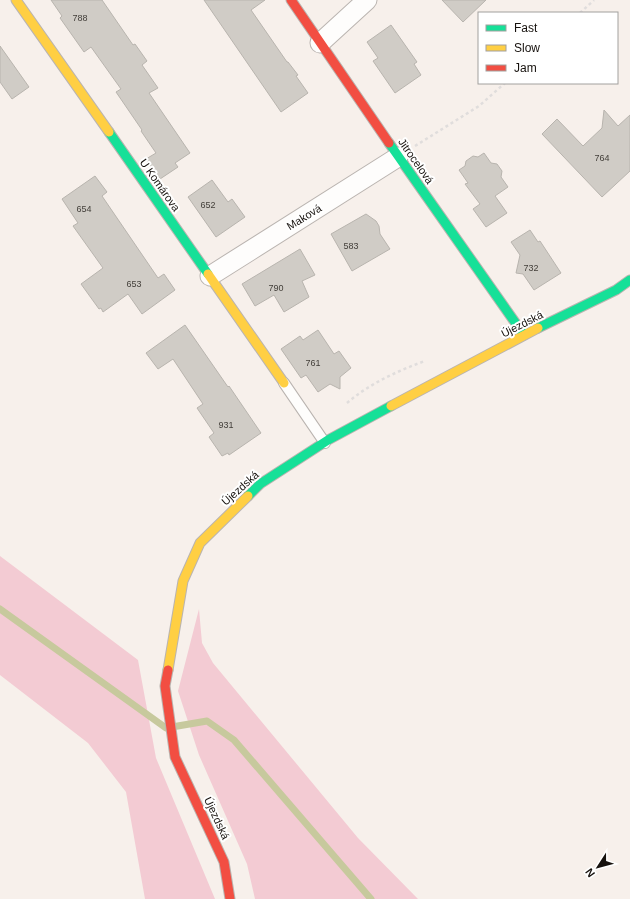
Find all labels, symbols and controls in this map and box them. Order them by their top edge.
legend [478,12,618,84]
house number: 788 [72,13,88,23]
text: Fast [514,21,538,35]
text: Slow [514,41,540,55]
text: Jam [514,61,537,75]
street label: Jitrocelová [396,136,436,187]
house number: 764 [594,153,610,163]
street label: U Komárova [138,157,183,214]
house number: 652 [200,200,216,210]
street label: Maková [284,201,324,232]
house number: 654 [76,204,92,214]
house number: 583 [343,241,359,251]
house number: 732 [523,263,539,273]
house number: 653 [126,279,142,289]
house number: 790 [268,283,284,293]
street label: Újezdská [499,308,546,340]
house number: 761 [305,358,321,368]
house number: 931 [218,420,234,430]
street label: Újezdská [219,468,261,508]
street label: Újezdská [202,795,232,842]
north arrow [578,847,618,887]
text: N [583,866,597,880]

